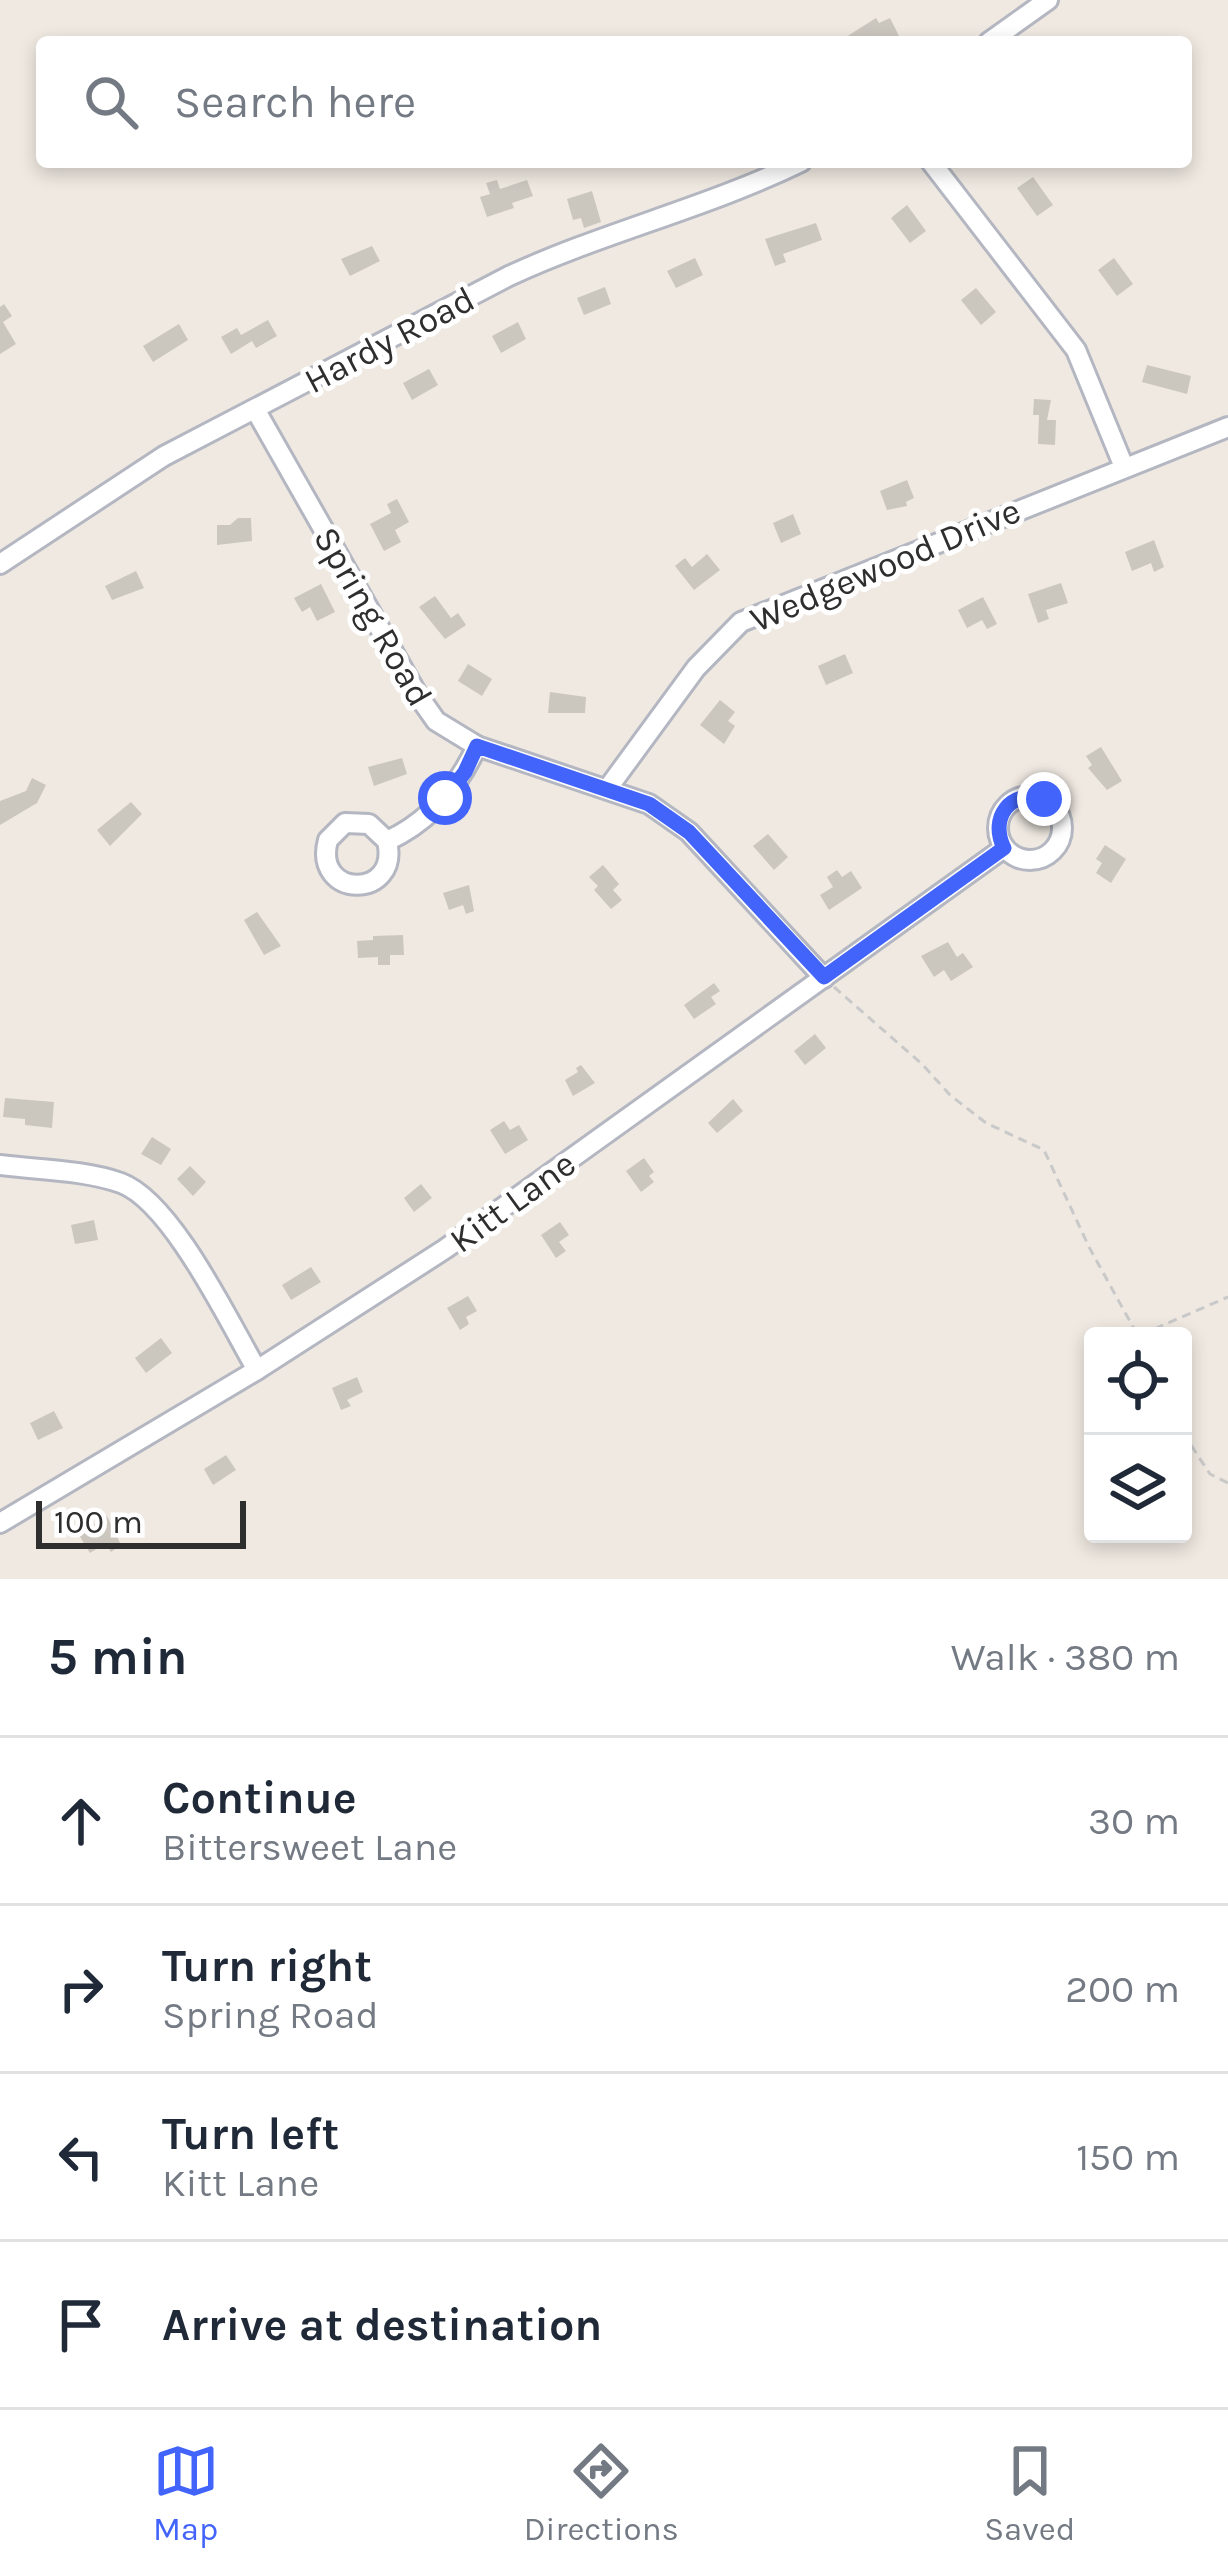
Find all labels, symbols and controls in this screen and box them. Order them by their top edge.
search box [36,36,1192,168]
icon: search [78,69,144,135]
text: Search here [174,76,416,128]
street label: Hardy Road [297,278,482,402]
street label: Wedgewood Drive [744,489,1027,641]
street label: Spring Road [305,519,441,714]
route start [418,771,472,825]
route end [1017,772,1071,826]
street label: Kitt Lane [442,1142,584,1261]
map controls [1084,1327,1192,1543]
button: locate [1084,1327,1192,1435]
button: layers [1084,1435,1192,1543]
scale bar [36,1495,246,1548]
text: 100 m [54,1503,143,1541]
text: 5 min [48,1627,188,1687]
text: Walk · 380 m [951,1634,1180,1680]
text: Continue [162,1772,357,1824]
icon: ahead [48,1788,114,1854]
text: 30 m [1088,1798,1180,1844]
text: Bittersweet Lane [162,1824,457,1870]
text: Turn right [162,1940,372,1992]
icon: right [48,1956,114,2022]
text: 200 m [1065,1966,1180,2012]
text: Spring Road [162,1992,379,2038]
text: Turn left [162,2108,339,2160]
icon: left [48,2124,114,2190]
text: 150 m [1076,2134,1180,2180]
text: Kitt Lane [162,2160,319,2206]
icon: arrive [48,2292,114,2358]
text: Arrive at destination [162,2299,602,2351]
tab: Map [153,2438,219,2548]
tab: Directions [524,2438,679,2548]
tab: Saved [984,2438,1075,2548]

